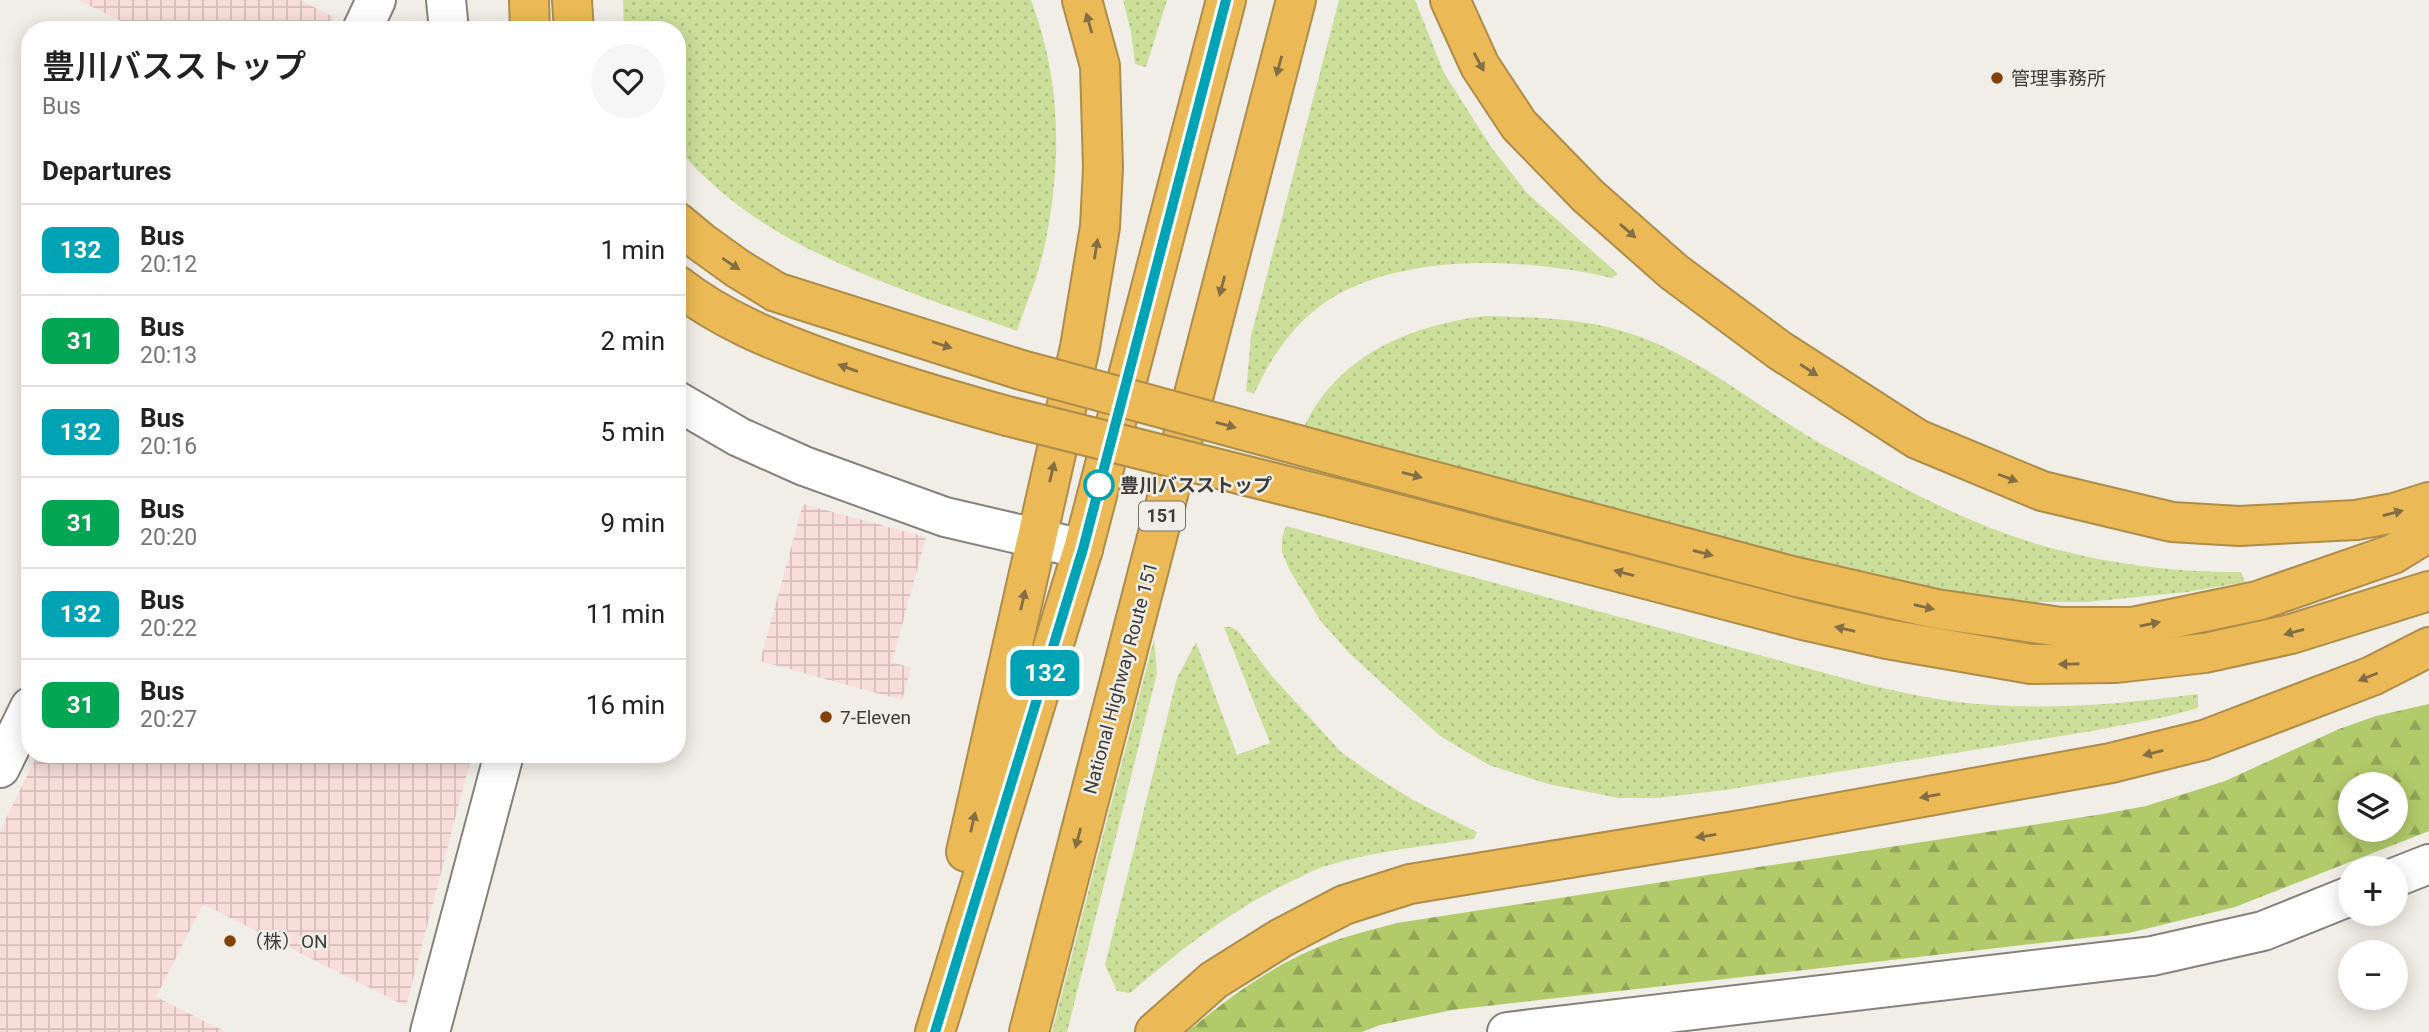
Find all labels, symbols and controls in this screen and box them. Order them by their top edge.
one-way arrow [1084,12,1094,33]
button: heart [591,44,665,118]
text: 豊川バスストップ [42,47,306,86]
one-way arrow [1473,52,1485,72]
one-way arrow [1273,55,1284,77]
place label: 管理事務所 [2011,67,2106,90]
marker: 管理事務所 [1989,70,2005,86]
text: Bus [42,93,81,120]
text: Departures [42,156,172,186]
text: Bus [140,221,185,251]
one-way arrow [1620,223,1637,238]
text: 1 min [600,235,665,265]
text: 132 [60,236,101,264]
one-way arrow [1091,238,1102,260]
text: 20:12 [140,251,197,278]
one-way arrow [722,257,740,271]
one-way arrow [1216,275,1227,297]
text: Bus [140,312,185,342]
text: 2 min [600,326,665,356]
text: 31 [67,327,94,355]
one-way arrow [932,340,953,351]
text: 20:13 [140,342,197,369]
one-way arrow [838,362,859,373]
one-way arrow [1799,363,1818,376]
text: Bus [140,403,185,433]
text: 5 min [600,417,665,447]
text: 132 [60,418,101,446]
one-way arrow [1216,421,1237,431]
text: 20:16 [140,433,197,460]
one-way arrow [1047,461,1058,483]
marker: 豊川バスストップ [1084,470,1114,500]
one-way arrow [1402,471,1423,481]
one-way arrow [1997,472,2018,483]
place label: 豊川バスストップ [1120,474,1272,497]
text: Bus [140,494,185,524]
road number: 151 [1139,502,1185,530]
one-way arrow [2382,507,2404,518]
text: 9 min [600,508,665,538]
text: 31 [67,509,94,537]
text: 20:20 [140,524,197,551]
one-way arrow [1692,548,1714,559]
street label: National Highway Route 151 [1078,560,1163,797]
one-way arrow [1613,567,1635,578]
text: Bus [140,585,185,615]
one-way arrow [1018,589,1029,611]
text: 11 min [586,599,665,629]
text: 132 [60,600,101,628]
one-way arrow [1913,601,1935,612]
text: 20:22 [140,615,197,642]
one-way arrow [2139,618,2161,629]
one-way arrow [1834,623,1856,634]
one-way arrow [2283,628,2304,638]
line badge: 132 [1005,650,1085,696]
one-way arrow [2058,658,2080,669]
text: 132 [1024,659,1066,687]
one-way arrow [2357,672,2378,683]
text: Bus [140,676,185,706]
text: 16 min [586,690,665,720]
text: 31 [67,691,94,719]
text: 20:27 [140,706,197,733]
place label: 7-Eleven [840,706,911,729]
marker: 7-Eleven [818,709,834,725]
one-way arrow [2142,748,2164,759]
map controls [2338,772,2408,1010]
button: layers [2338,772,2408,842]
one-way arrow [1919,791,1941,802]
one-way arrow [967,811,978,833]
one-way arrow [1072,828,1083,850]
one-way arrow [1695,831,1717,842]
button: + [2338,856,2408,926]
place label: （株）ON [244,930,328,953]
marker: （株）ON [222,933,238,949]
button: − [2338,940,2408,1010]

